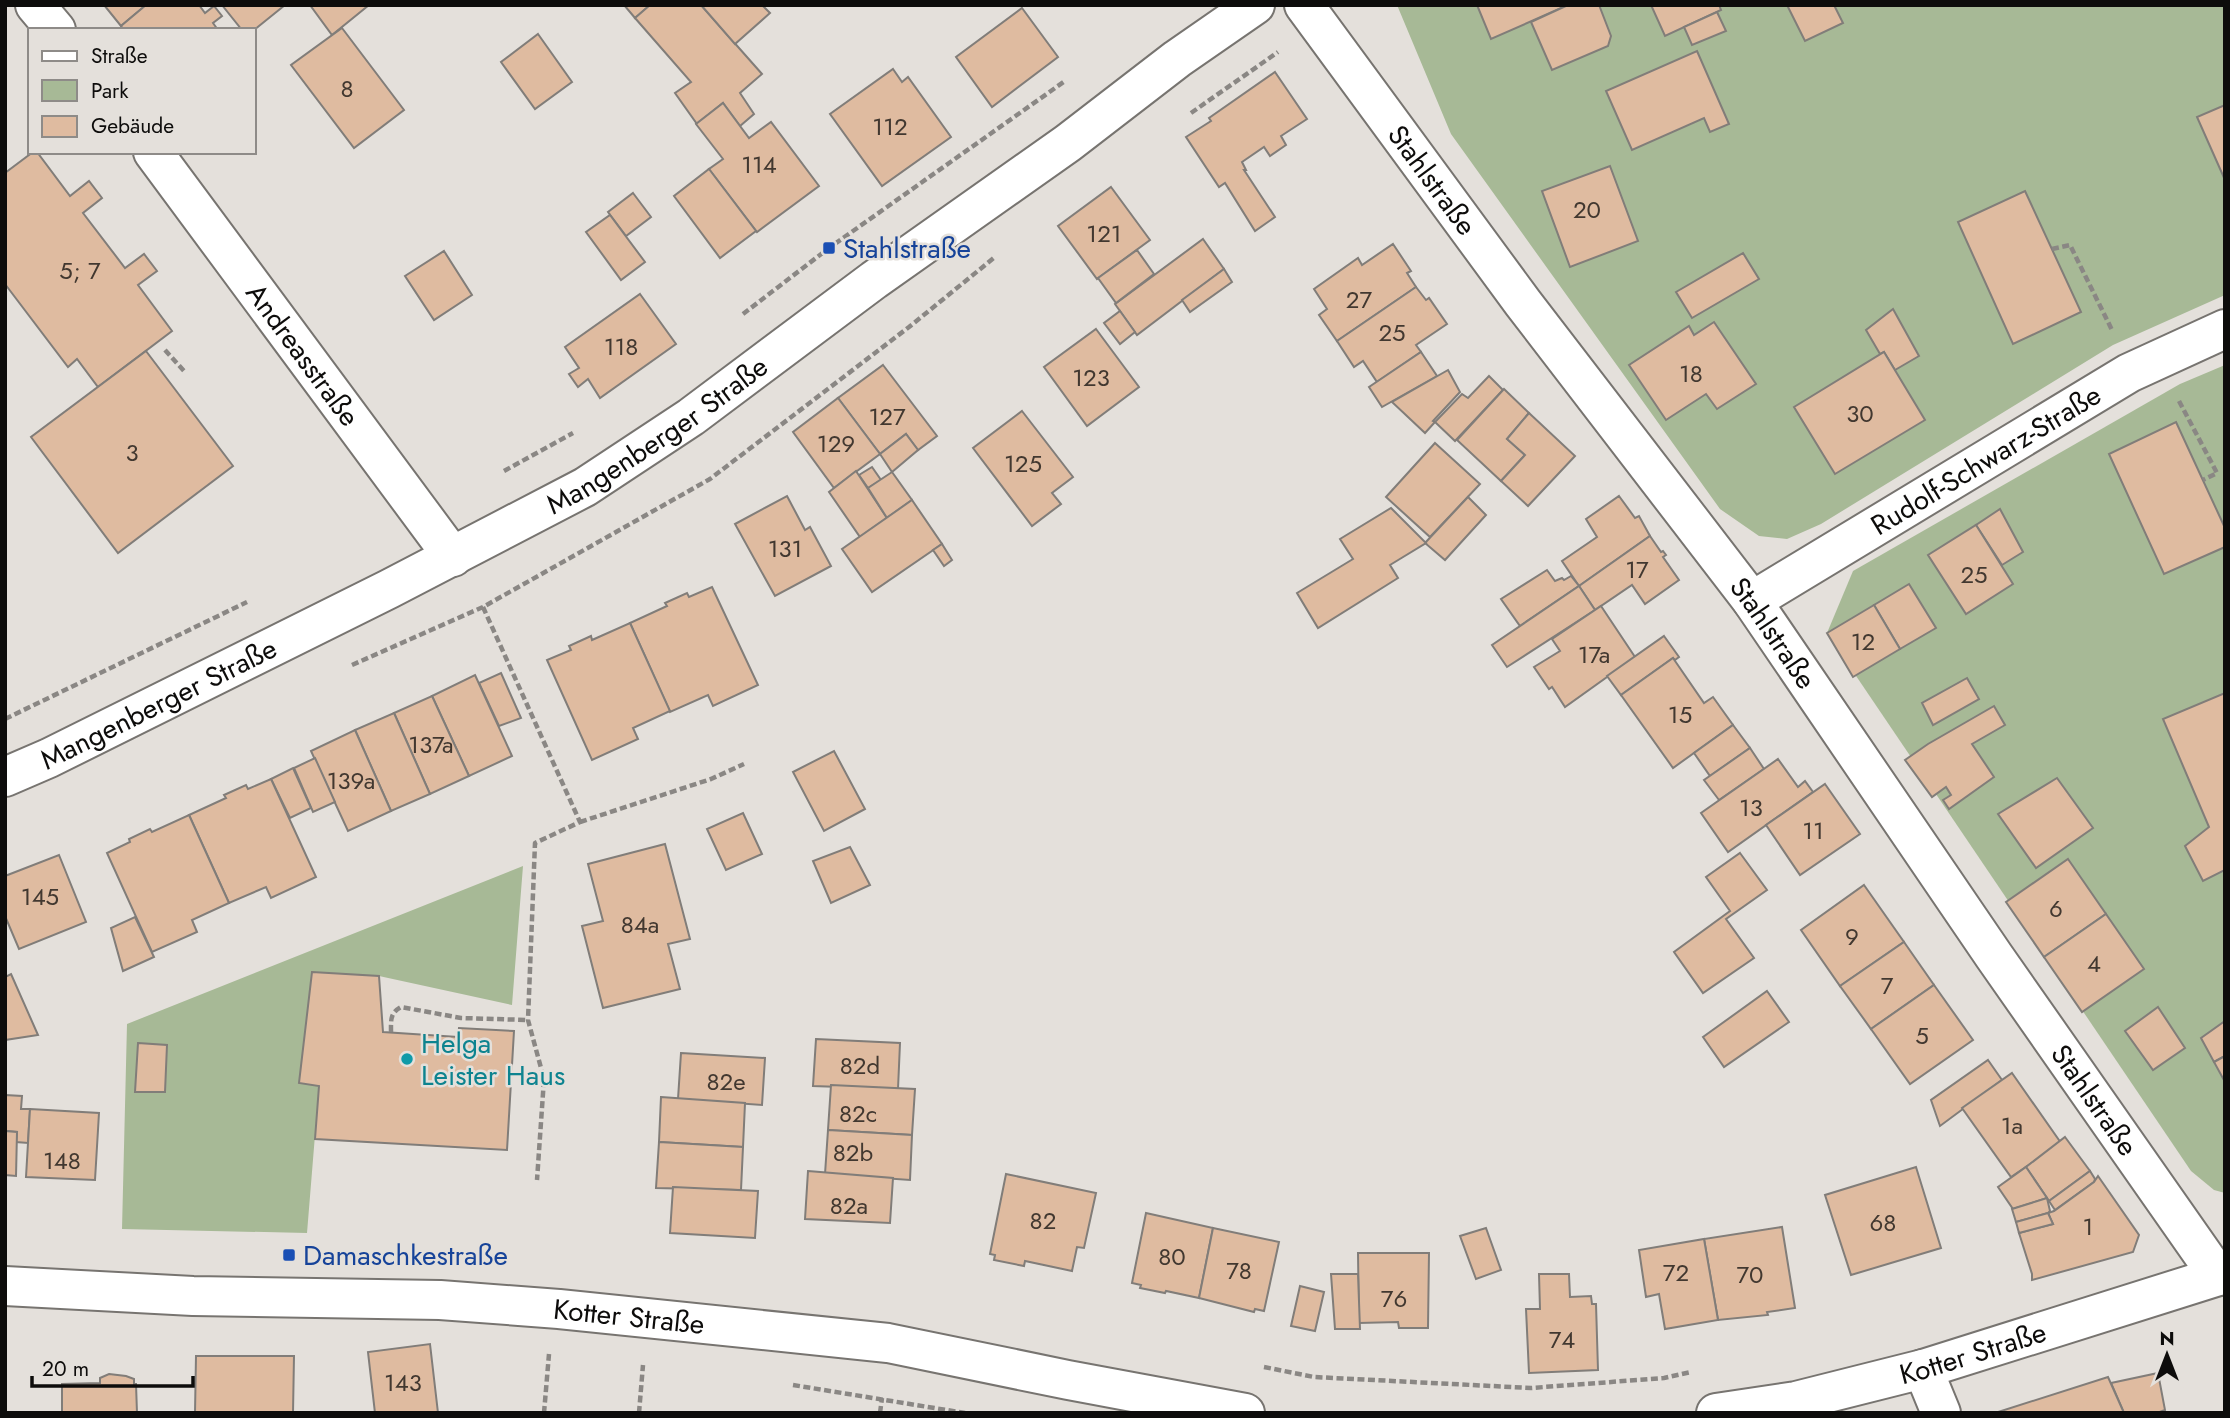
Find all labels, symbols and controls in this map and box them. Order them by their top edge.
legend [28,28,256,154]
text: Straße [91,41,148,71]
house number: 8 [340,71,354,106]
text: Park [91,76,129,106]
house number: 112 [872,109,908,144]
text: Gebäude [91,111,174,141]
street label: Stahlstraße [1378,116,1487,244]
house number: 114 [741,147,777,182]
house number: 20 [1573,192,1601,227]
house number: 121 [1086,216,1122,251]
place label: Stahlstraße [843,228,971,269]
marker: Stahlstraße [821,240,837,256]
house number: 5; 7 [59,253,101,288]
street label: Andreasstraße [236,274,370,435]
house number: 27 [1346,282,1373,317]
house number: 25 [1378,315,1406,350]
house number: 118 [604,329,638,364]
street label: Mangenberger Straße [539,346,776,524]
house number: 18 [1679,356,1703,391]
house number: 123 [1072,360,1110,395]
street label: Rudolf-Schwarz-Straße [1863,374,2109,545]
house number: 30 [1846,396,1874,431]
house number: 127 [868,399,906,434]
house number: 129 [817,426,855,461]
house number: 3 [125,435,139,470]
house number: 125 [1004,446,1042,481]
house number: 131 [768,531,802,566]
house number: 17 [1625,552,1649,587]
house number: 25 [1960,557,1988,592]
street label: Stahlstraße [1720,568,1827,697]
house number: 12 [1851,624,1875,659]
street label: Mangenberger Straße [33,628,284,780]
house number: 17a [1578,637,1610,672]
house number: 15 [1668,697,1692,732]
house number: 137a [408,727,454,762]
house number: 139a [327,763,375,798]
house number: 13 [1739,790,1763,825]
house number: 11 [1802,813,1824,848]
house number: 145 [21,879,59,914]
house number: 6 [2049,891,2063,926]
house number: 84a [621,907,659,942]
house number: 9 [1845,919,1859,954]
house number: 4 [2087,946,2101,981]
house number: 7 [1881,968,1894,1003]
house number: 5 [1915,1018,1929,1053]
place label: Helga Leister Haus [421,1023,565,1096]
street label: Stahlstraße [2041,1036,2148,1164]
house number: 82d [840,1048,880,1083]
marker: Helga Leister Haus [399,1051,415,1067]
house number: 82e [706,1064,746,1099]
house number: 82c [839,1096,877,1131]
house number: 1a [2001,1108,2023,1143]
house number: 82b [833,1135,873,1170]
house number: 148 [43,1143,81,1178]
house number: 82a [830,1188,868,1223]
house number: 82 [1030,1203,1056,1238]
house number: 68 [1870,1205,1896,1240]
house number: 1 [2083,1209,2093,1244]
place label: Damaschkestraße [303,1235,508,1276]
house number: 80 [1158,1239,1186,1274]
marker: Damaschkestraße [281,1247,297,1263]
house number: 78 [1226,1253,1252,1288]
house number: 72 [1663,1255,1689,1290]
house number: 70 [1737,1257,1764,1292]
house number: 76 [1381,1281,1407,1316]
street label: Kotter Straße [551,1288,706,1344]
street label: Kotter Straße [1895,1311,2051,1395]
north arrow [2132,1320,2202,1390]
house number: 74 [1549,1322,1575,1357]
text: N [2159,1325,2175,1352]
scale bar [32,1344,192,1388]
text: 20 m [42,1354,89,1384]
house number: 143 [384,1365,422,1400]

